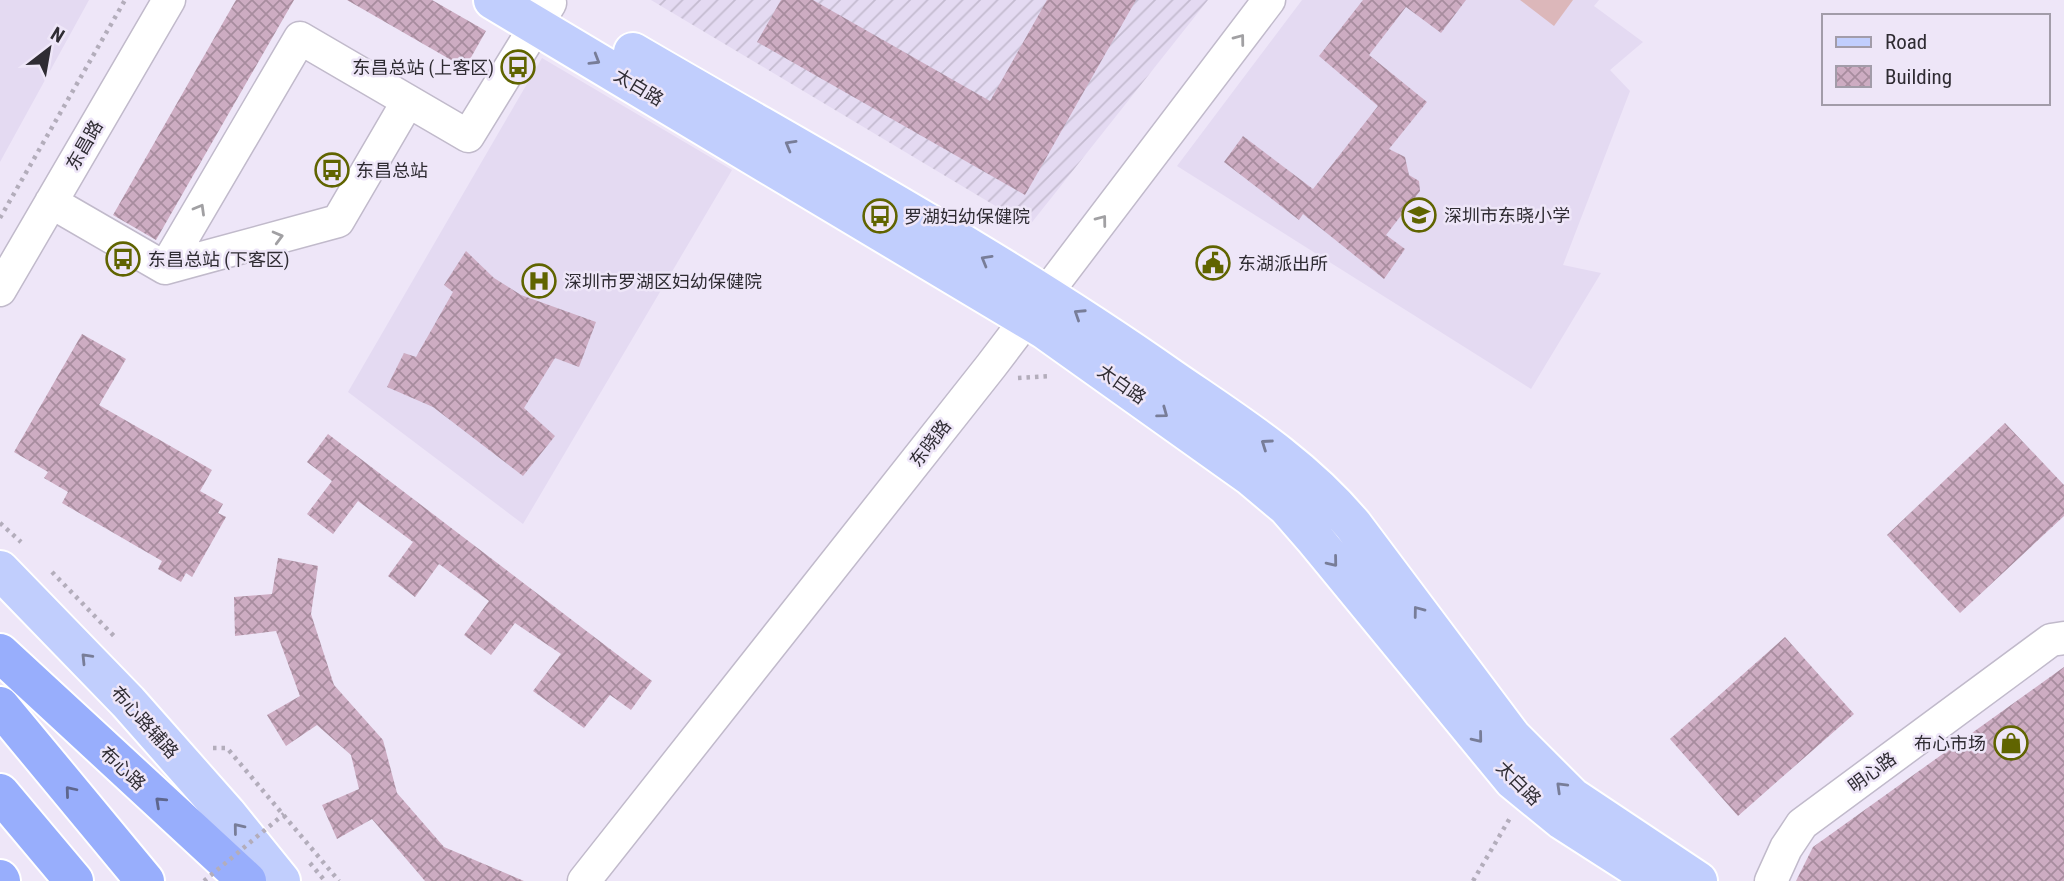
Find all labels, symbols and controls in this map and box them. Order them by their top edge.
north arrow [14,14,84,84]
legend [1822,14,2050,105]
text: N [47,22,68,48]
text: Road [1885,30,1927,54]
one-way arrow [1231,34,1244,46]
bus stop icon: 东昌总站 (上客区) [499,48,537,86]
one-way arrow [587,52,600,65]
place label: 东昌总站 (上客区) [352,57,494,79]
street label: 太白路 [610,64,668,110]
text: Building [1885,65,1952,89]
street label: 东昌路 [61,116,107,174]
one-way arrow [785,140,798,153]
bus stop icon: 东昌总站 [313,151,351,189]
place label: 东昌总站 [356,160,428,181]
school or university icon: 深圳市东晓小学 [1400,196,1438,234]
bus stop icon: 罗湖妇幼保健院 [861,197,899,235]
one-way arrow [192,204,205,217]
place label: 深圳市东晓小学 [1444,205,1570,226]
place label: 罗湖妇幼保健院 [904,206,1030,227]
one-way arrow [1094,215,1106,228]
one-way arrow [272,231,284,245]
bus stop icon: 东昌总站 (下客区) [104,240,142,278]
public building icon: 东湖派出所 [1194,244,1232,282]
place label: 东昌总站 (下客区) [148,249,290,271]
place label: 东湖派出所 [1238,253,1328,274]
one-way arrow [981,255,994,268]
hospital icon: 深圳市罗湖区妇幼保健院 [520,262,558,300]
place label: 深圳市罗湖区妇幼保健院 [564,271,762,292]
one-way arrow [1073,310,1086,323]
street label: 太白路 [1094,360,1150,408]
one-way arrow [1155,405,1168,417]
street label: 东晓路 [905,415,955,471]
one-way arrow [1261,440,1274,452]
one-way arrow [1325,554,1338,566]
one-way arrow [1414,606,1426,619]
one-way arrow [82,654,95,667]
street label: 布心路辅路 [107,682,183,762]
shop icon: 布心市场 [1992,724,2030,762]
one-way arrow [1470,729,1482,742]
place label: 布心市场 [1914,733,1986,754]
street label: 布心路 [96,742,150,794]
street label: 明心路 [1844,748,1900,796]
street label: 太白路 [1492,756,1546,810]
one-way arrow [1556,783,1569,796]
one-way arrow [66,786,78,799]
one-way arrow [155,798,168,811]
one-way arrow [234,823,246,836]

